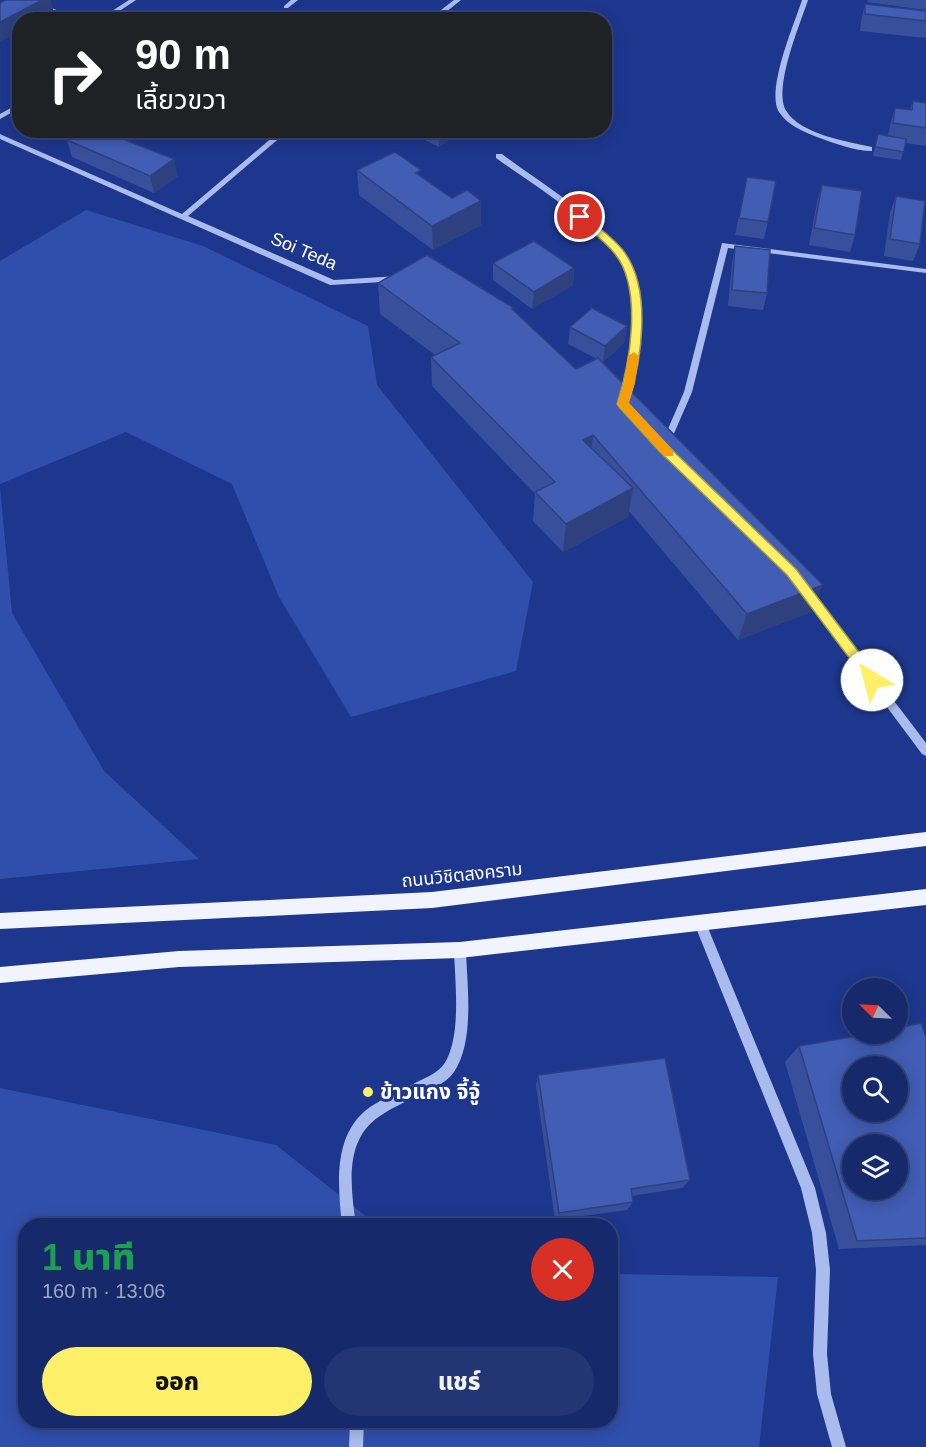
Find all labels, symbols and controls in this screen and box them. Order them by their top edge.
text: 90 m [135,31,231,78]
icon: right [36,36,114,114]
text: เลี้ยวขวา [135,85,226,115]
pin [554,191,605,242]
icon: arrive [563,200,596,233]
street label: Soi Teda [268,228,341,274]
position arrow [840,648,904,712]
street label: ถนนวิชิตสงคราม [401,859,523,891]
north arrow [842,978,908,1044]
map controls [842,978,908,1200]
button: search [842,1056,908,1122]
place label: ข้าวแกง จี้จู้ [380,1077,480,1105]
marker: ข้าวแกง จี้จู้ [361,1085,375,1099]
button: layers [842,1134,908,1200]
text: 1 นาที [42,1237,135,1278]
button: close [531,1238,594,1301]
text: 160 m · 13:06 [42,1280,165,1302]
button: ออก [42,1347,312,1416]
button: แชร์ [324,1347,594,1416]

